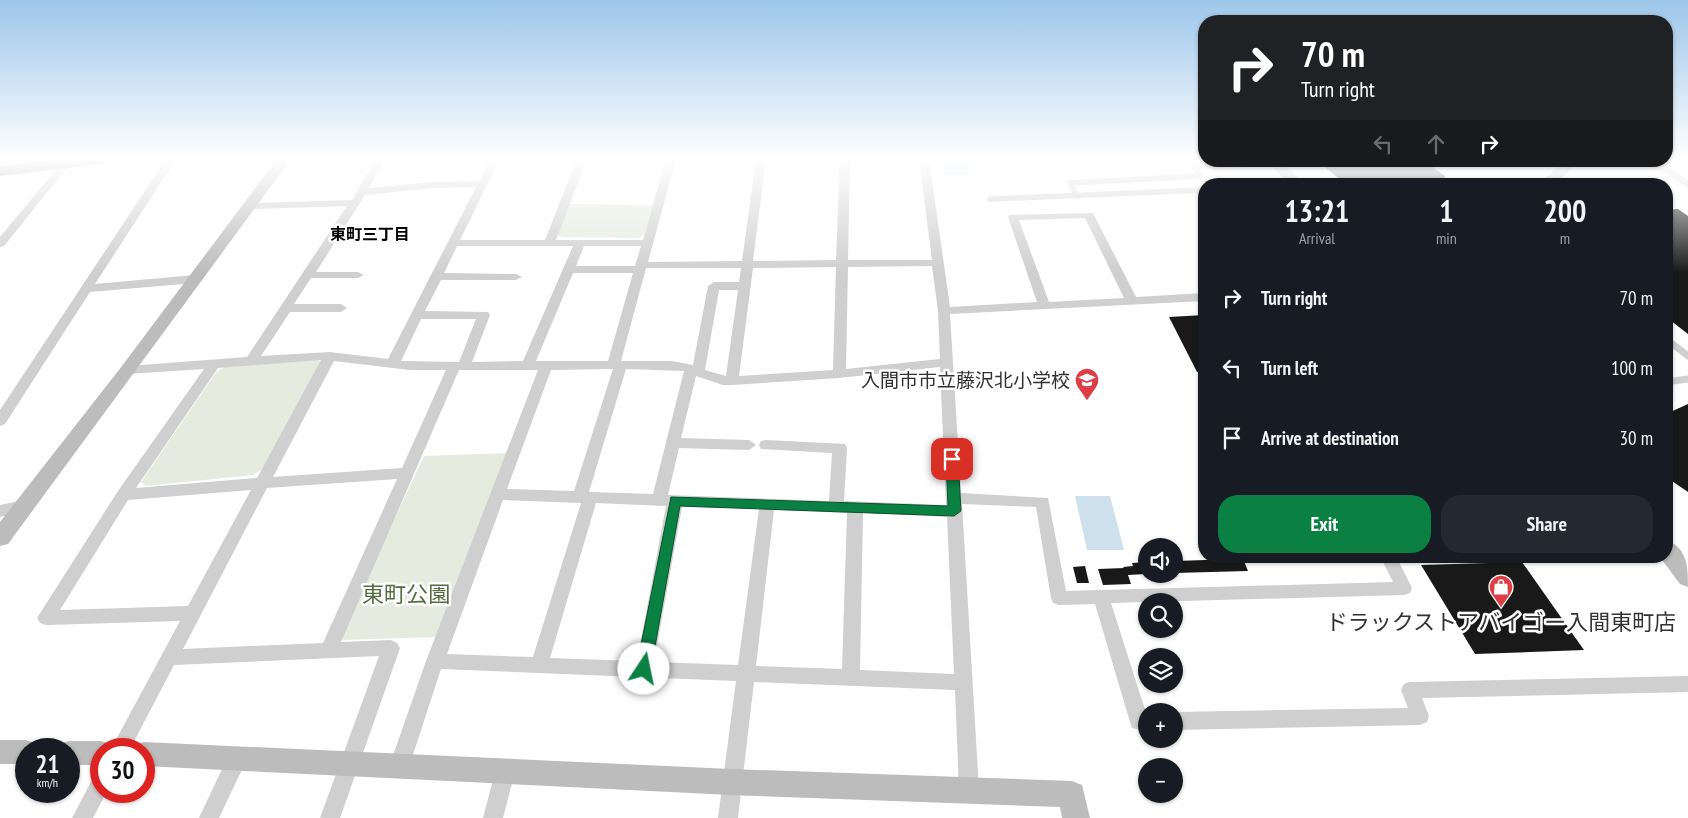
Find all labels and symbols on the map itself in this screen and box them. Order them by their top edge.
district label: 東町三丁目 [330,224,410,244]
school or university icon: 入間市市立藤沢北小学校 [1074,367,1100,401]
place label: 入間市市立藤沢北小学校 [861,368,1070,392]
pin [931,438,973,480]
shop icon: ドラックストアバイゴー入間東町店 [1488,574,1514,608]
park label: 東町公園 [362,580,450,608]
place label: ドラックストアバイゴー入間東町店 [1326,608,1676,636]
position arrow [617,642,669,694]
speed limit sign: 30 [90,738,155,803]

